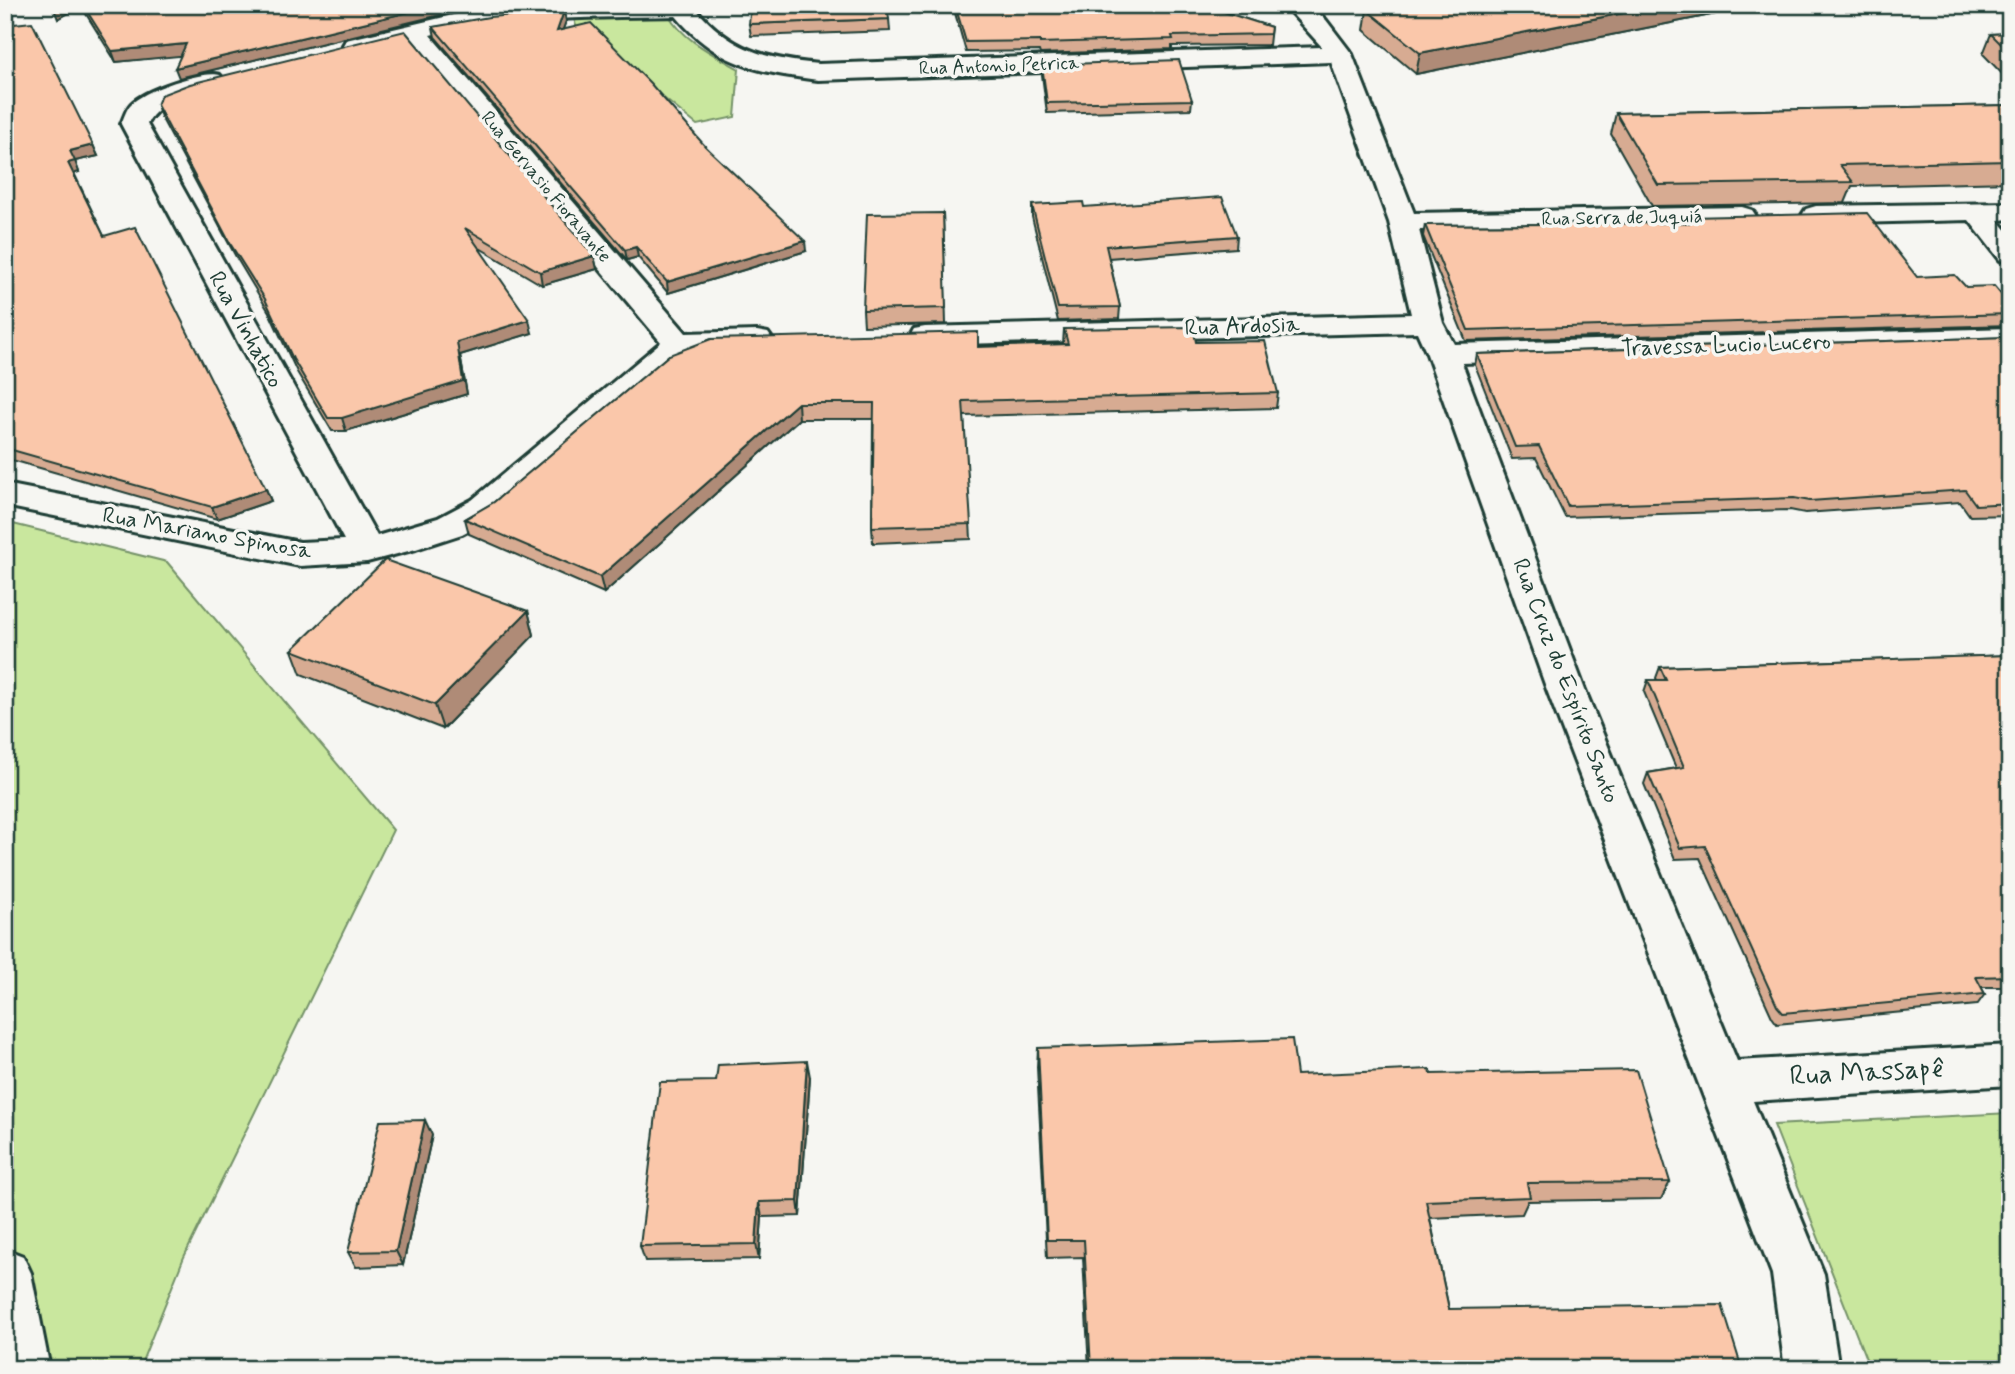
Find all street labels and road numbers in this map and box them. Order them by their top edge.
street label: Rua Antonio Petrica [918,51,1080,81]
street label: Rua Gervasio Fioravante [475,106,617,268]
street label: Rua Serra de Juquiá [1541,204,1703,232]
street label: Rua Vinhatico [201,266,289,394]
street label: Rua Ardosia [1184,310,1300,344]
street label: Travessa Lucio Lucero [1621,327,1831,365]
street label: Rua Mariano Spinosa [100,501,314,567]
street label: Rua Cruz do Espírito Santo [1504,554,1626,808]
street label: Rua Massapê [1789,1050,1945,1096]

